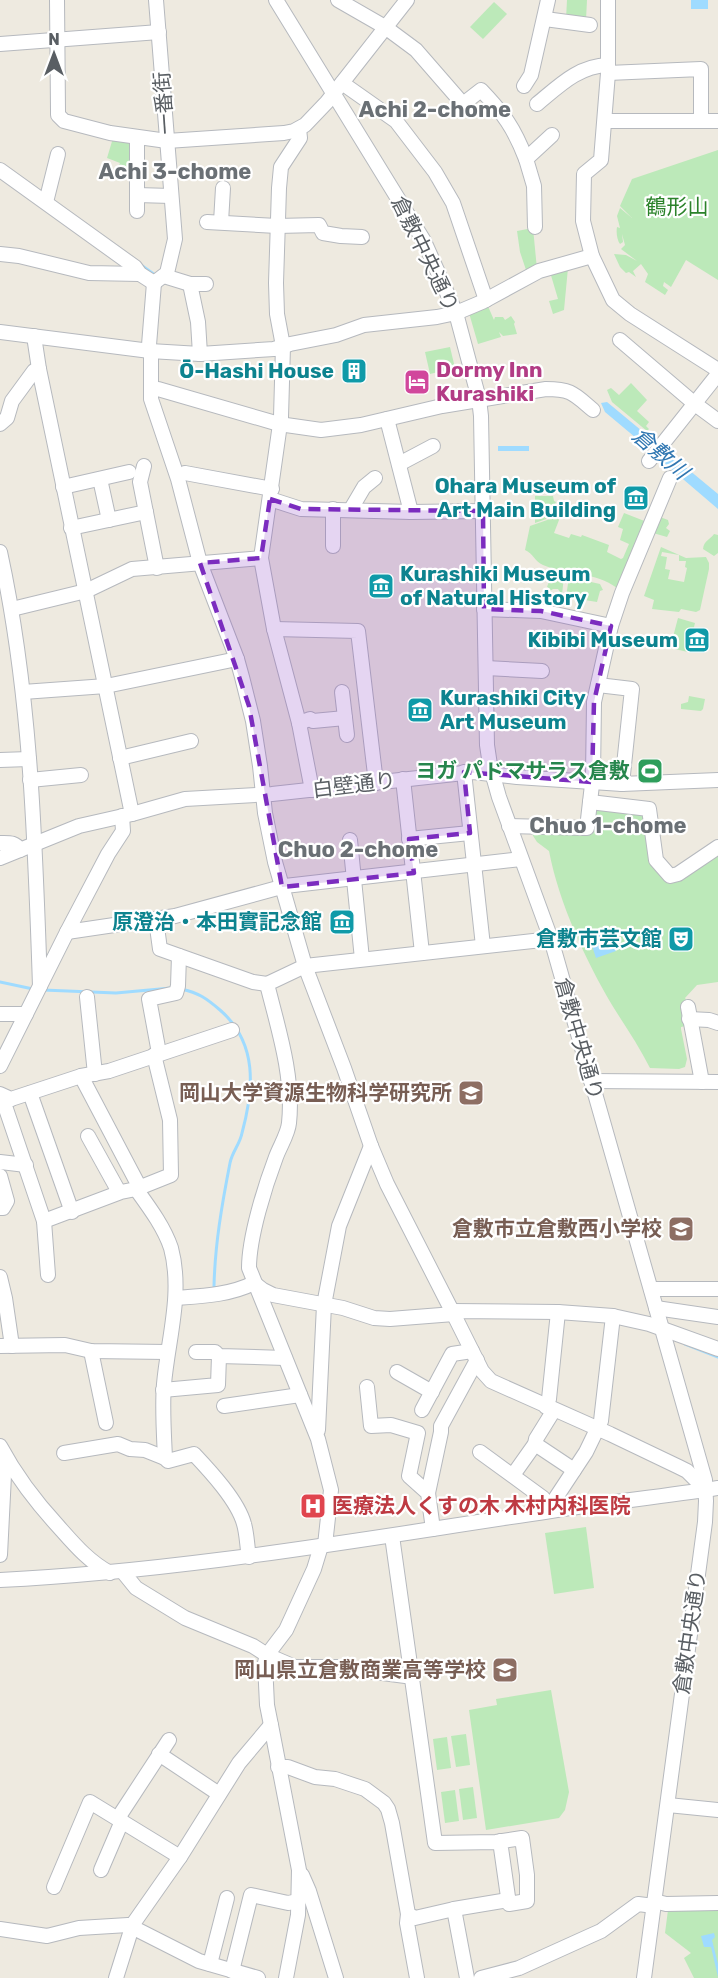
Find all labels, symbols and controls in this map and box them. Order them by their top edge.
north arrow [24,24,84,84]
text: N [48,30,60,49]
street label: 一番街 [149,71,178,135]
district label: Achi 2-chome [359,96,511,123]
district label: Achi 3-chome [99,158,251,185]
street label: 倉敷中央通り [387,192,464,316]
park label: 鶴形山 [646,194,709,219]
building icon: Ō-Hashi House [339,356,369,386]
place label: Dormy Inn Kurashiki [436,357,543,406]
place label: Ō-Hashi House [179,358,334,383]
hotel icon: Dormy Inn Kurashiki [402,367,432,397]
water label: 倉敷川 [627,422,696,487]
place label: Ohara Museum of Art Main Building [435,473,617,522]
museum icon: Ohara Museum of Art Main Building [621,483,651,513]
place label: Kurashiki Museum of Natural History [400,561,590,610]
museum icon: Kurashiki Museum of Natural History [366,571,396,601]
museum icon: Kibibi Museum [682,625,712,655]
place label: Kibibi Museum [527,627,678,652]
place label: Kurashiki City Art Museum [440,685,586,734]
museum icon: Kurashiki City Art Museum [405,695,435,725]
sports icon: ヨガ パドマサラス倉敷 [635,756,665,786]
place label: ヨガ パドマサラス倉敷 [415,758,630,783]
street label: 白壁通り [311,767,397,802]
district label: Chuo 1-chome [529,812,687,839]
district label: Chuo 2-chome [278,836,438,863]
museum icon: 原澄治・本田實記念館 [327,907,357,937]
place label: 原澄治・本田實記念館 [112,909,322,934]
theatre icon: 倉敷市芸文館 [666,924,696,954]
place label: 倉敷市芸文館 [536,926,662,951]
street label: 倉敷中央通り [550,975,609,1103]
school or university icon: 岡山大学資源生物科学研究所 [456,1078,486,1108]
place label: 岡山大学資源生物科学研究所 [179,1080,452,1105]
school or university icon: 倉敷市立倉敷西小学校 [666,1214,696,1244]
place label: 倉敷市立倉敷西小学校 [452,1216,662,1241]
hospital icon: 医療法人くすの木 木村内科医院 [298,1491,328,1521]
place label: 医療法人くすの木 木村内科医院 [332,1493,630,1518]
street label: 倉敷中央通り [668,1568,711,1696]
school or university icon: 岡山県立倉敷商業高等学校 [490,1655,520,1685]
place label: 岡山県立倉敷商業高等学校 [234,1657,486,1682]

